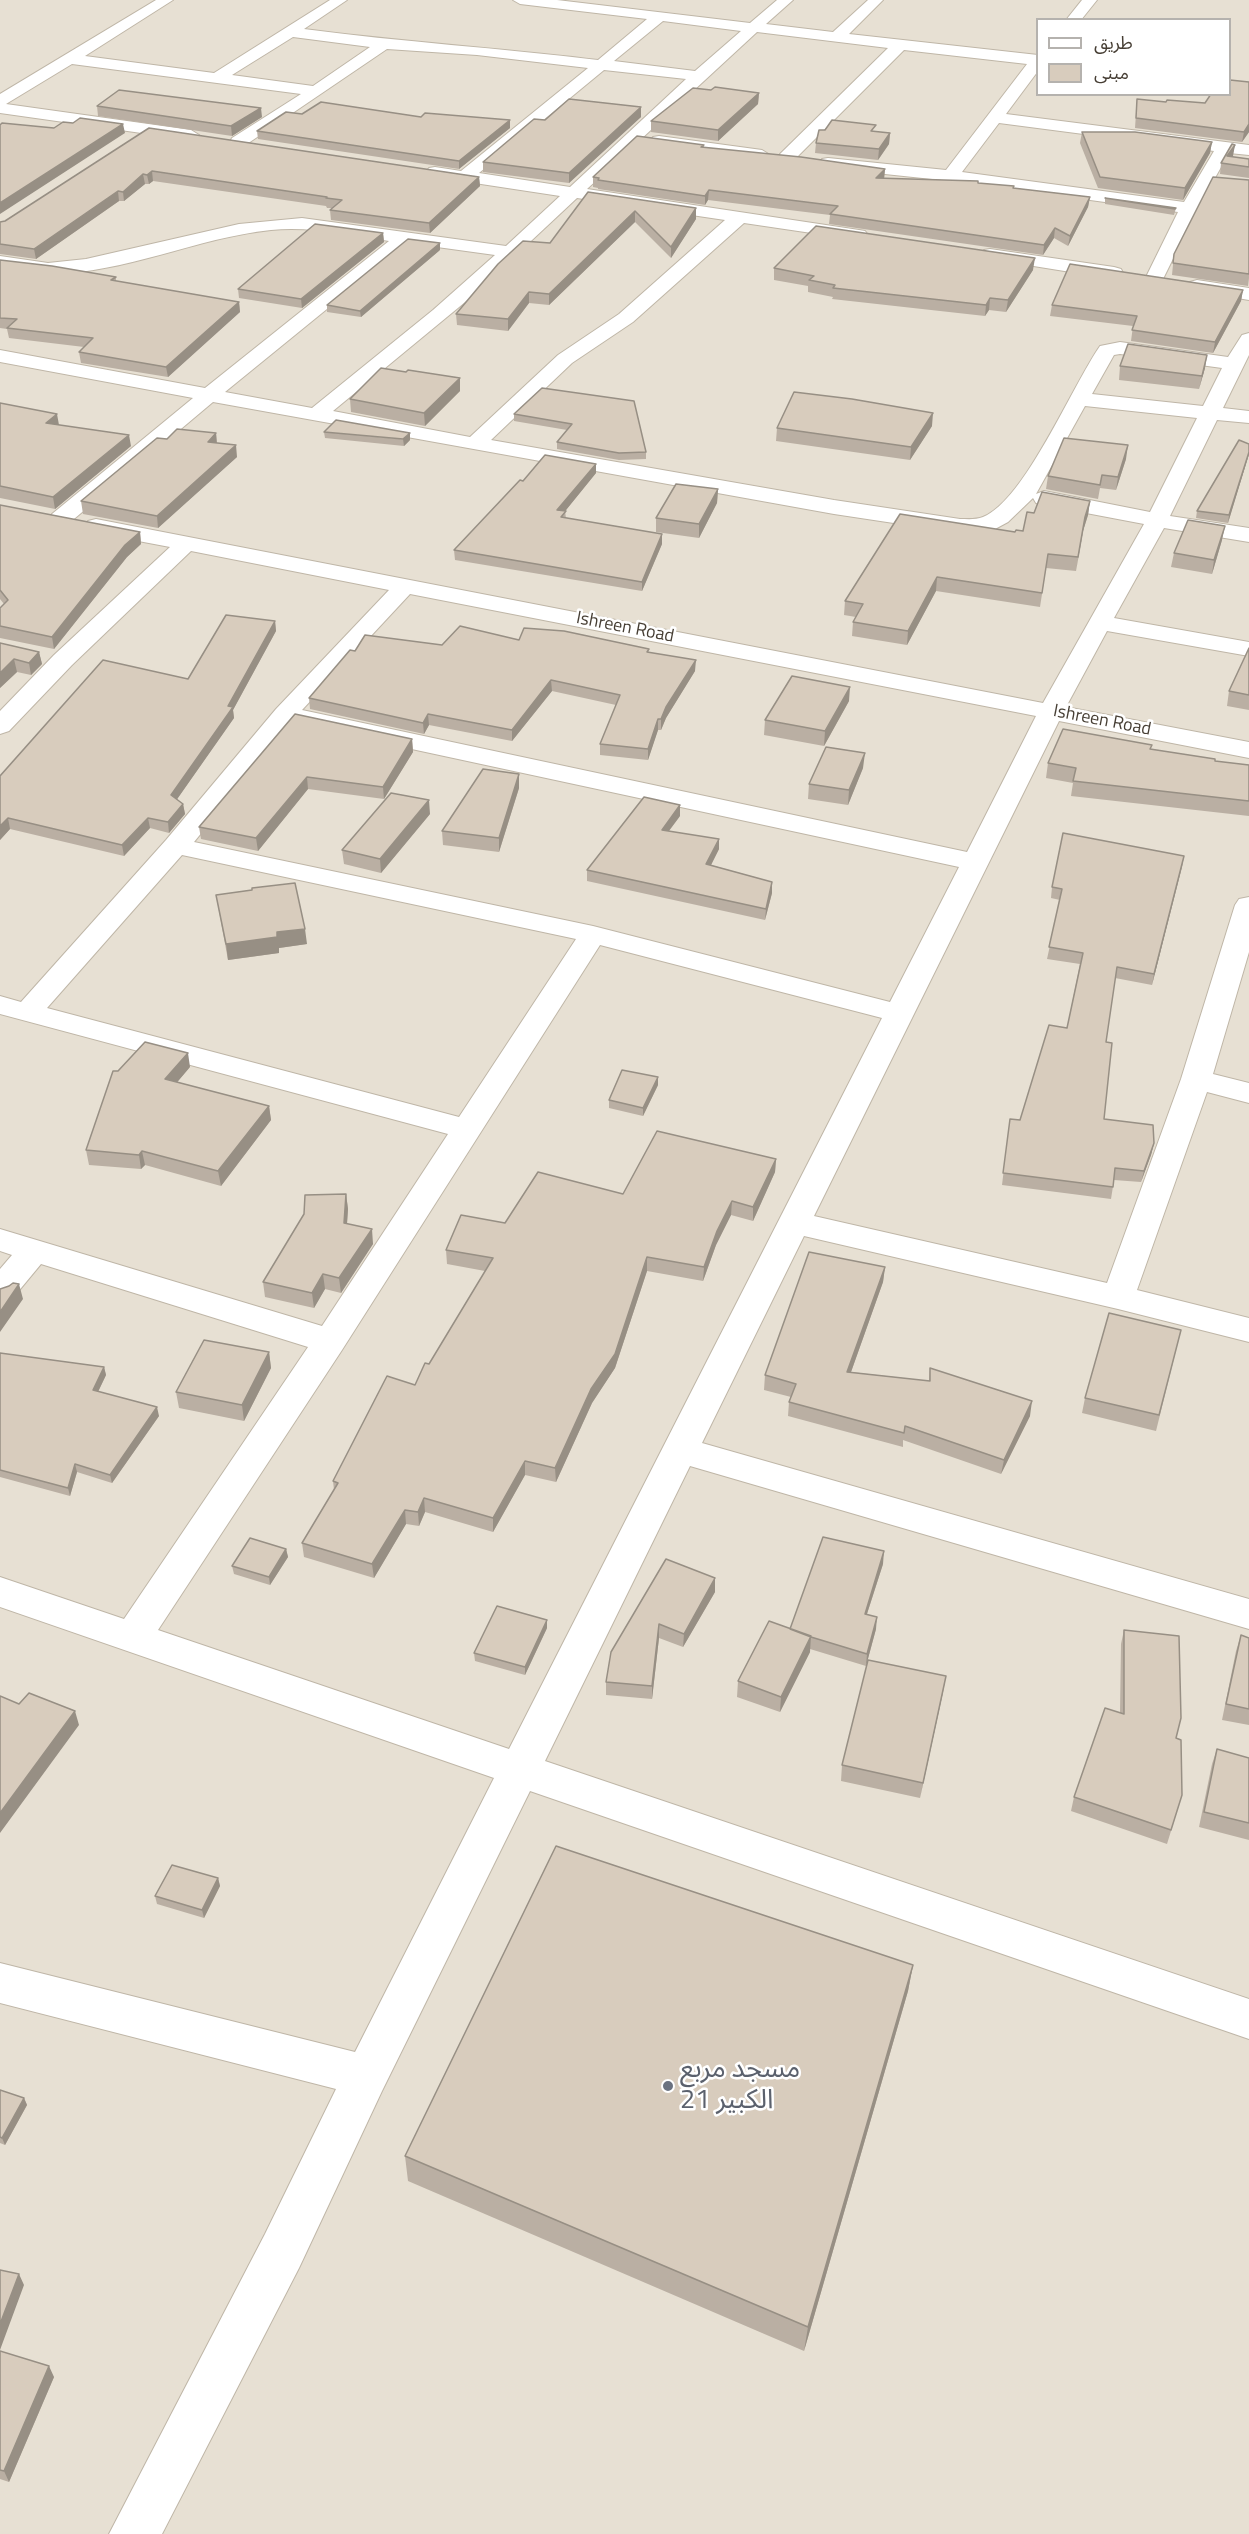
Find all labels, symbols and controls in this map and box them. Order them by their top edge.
legend [1036,18,1231,96]
text: طريق [1094,29,1133,56]
text: مبنى [1094,59,1129,86]
street label: Ishreen Road [574,608,676,648]
street label: Ishreen Road [1051,701,1153,741]
place label: مسجد مربع 21 الكبير [680,2054,800,2117]
marker: مسجد مربع 21 الكبير [661,2079,675,2093]

